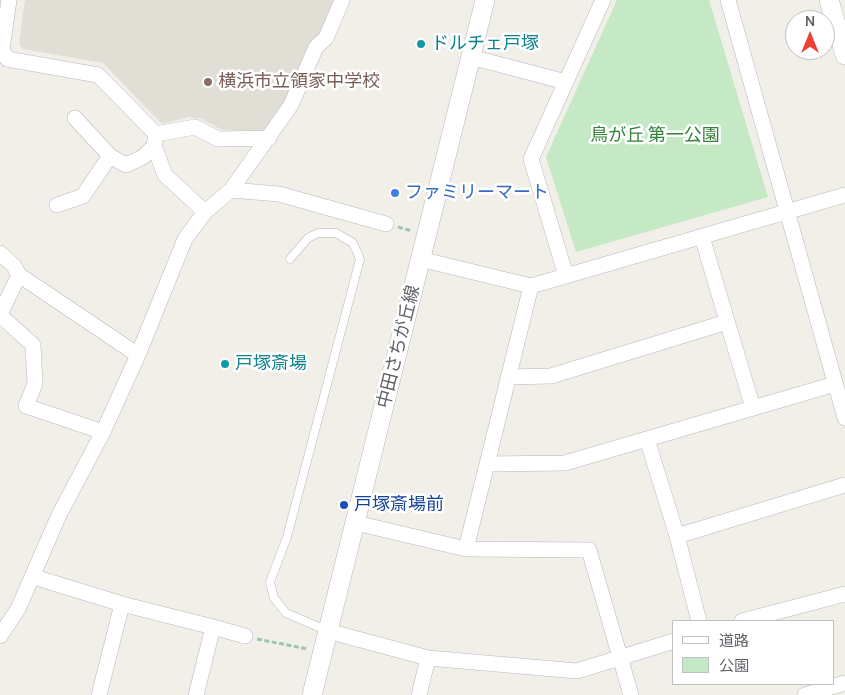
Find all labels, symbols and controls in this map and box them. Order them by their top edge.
north arrow [785,10,835,60]
text: N [805,11,815,30]
place label: ドルチェ戸塚 [431,33,539,55]
marker: ドルチェ戸塚 [415,38,427,50]
place label: 横浜市立領家中学校 [218,71,380,93]
marker: 横浜市立領家中学校 [202,76,214,88]
park label: 鳥が丘 第一公園 [590,125,720,147]
place label: ファミリーマート [405,182,549,204]
marker: ファミリーマート [389,187,401,199]
street label: 中田さちが丘線 [373,283,425,411]
place label: 戸塚斎場 [235,353,307,375]
marker: 戸塚斎場 [219,358,231,370]
place label: 戸塚斎場前 [354,494,444,516]
marker: 戸塚斎場前 [338,499,350,511]
legend [672,620,835,685]
text: 道路 [719,630,749,651]
text: 公園 [719,655,749,676]

